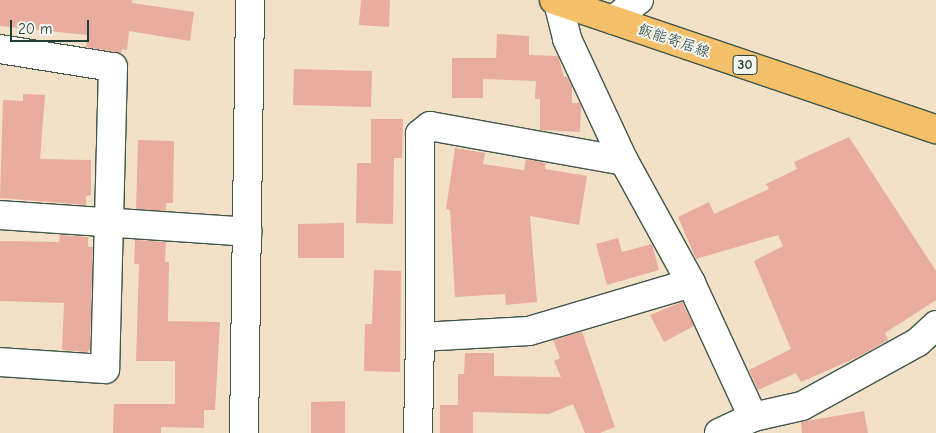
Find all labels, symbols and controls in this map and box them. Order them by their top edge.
scale bar [12,10,91,42]
text: 20 m [18,20,52,38]
street label: 飯能寄居線 [636,20,712,62]
road number: 30 [732,54,758,76]

